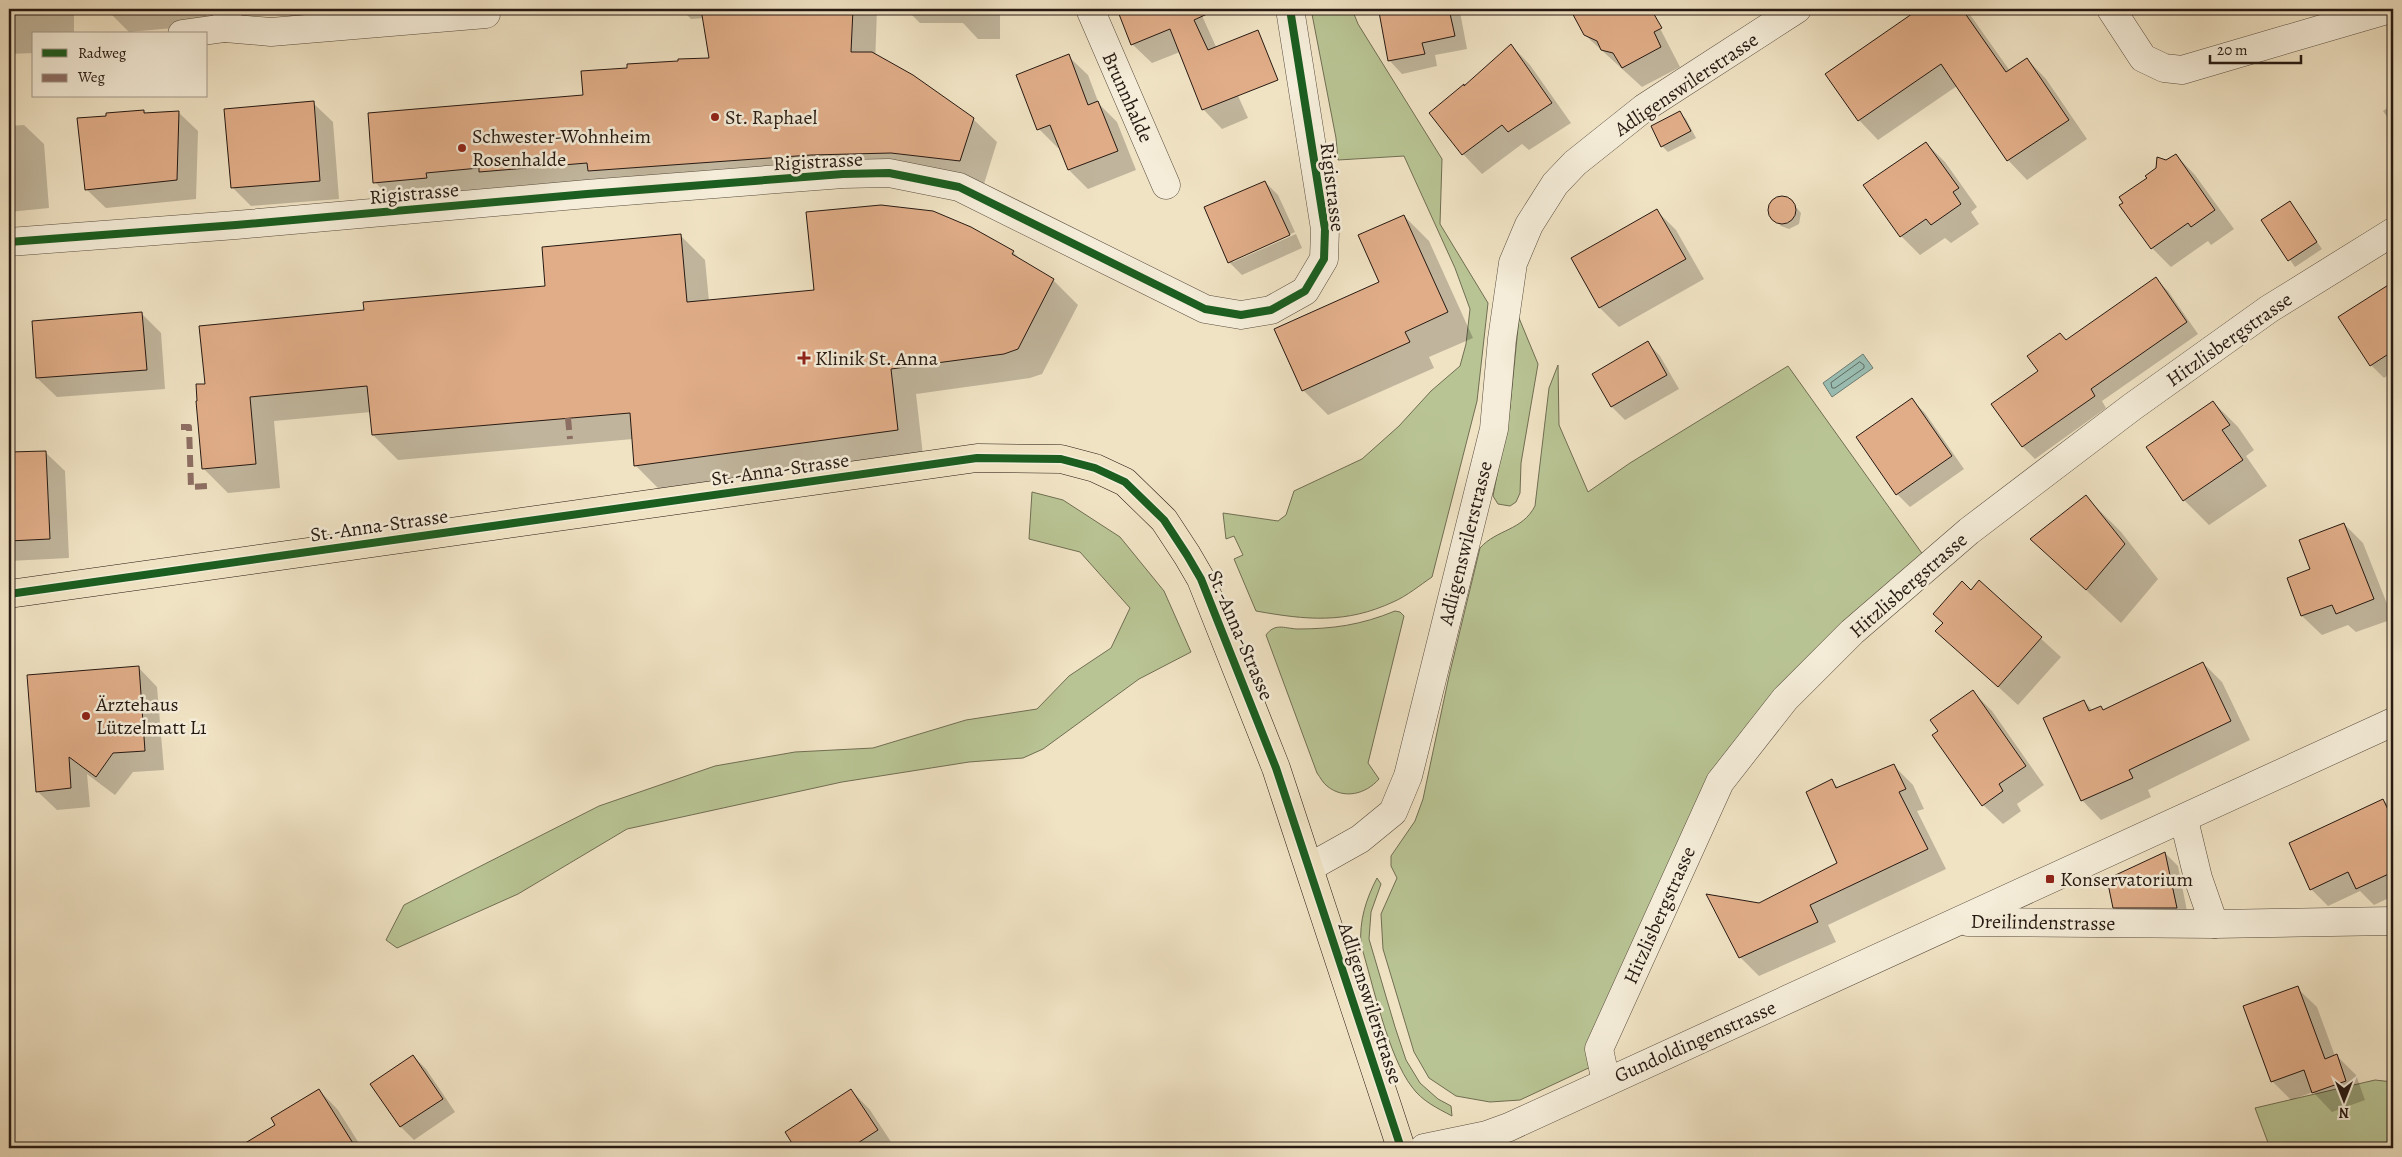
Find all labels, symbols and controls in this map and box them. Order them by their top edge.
street label: Adligenswilerstrasse [1608,26,1764,143]
legend [32,32,208,98]
scale bar [2210,32,2301,64]
text: 20 m [2217,40,2248,60]
text: Radweg [78,43,127,63]
street label: Brunnhalde [1096,48,1160,147]
text: Weg [77,67,105,87]
place label: St. Raphael [725,104,818,131]
marker: St. Raphael [709,111,721,123]
place label: Schwester-Wohnheim Rosenhalde [472,123,652,173]
street label: Rigistrasse [1314,141,1351,233]
marker: Schwester-Wohnheim Rosenhalde [456,142,468,154]
street label: Rigistrasse [772,146,864,177]
street label: Rigistrasse [368,176,460,211]
street label: Hitzlisbergstrasse [2161,286,2298,393]
place label: Klinik St. Anna [815,345,939,372]
marker: Klinik St. Anna [797,351,811,365]
street label: St.-Anna-Strasse [709,446,851,493]
street label: Adligenswilerstrasse [1432,458,1499,629]
street label: St.-Anna-Strasse [308,502,450,549]
street label: Hitzlisbergstrasse [1844,527,1973,644]
street label: St.-Anna-Strasse [1201,566,1280,704]
place label: Ärztehaus Lützelmatt L1 [95,691,207,741]
marker: Ärztehaus Lützelmatt L1 [80,710,92,722]
street label: Hitzlisbergstrasse [1617,842,1702,988]
place label: Konservatorium [2060,866,2193,893]
marker: Konservatorium [2044,873,2056,885]
street label: Dreilindenstrasse [1970,908,2116,937]
street label: Adligenswilerstrasse [1331,918,1409,1087]
street label: Gundoldingenstrasse [1610,994,1780,1089]
north arrow [2320,1074,2370,1124]
text: N [2339,1103,2349,1122]

